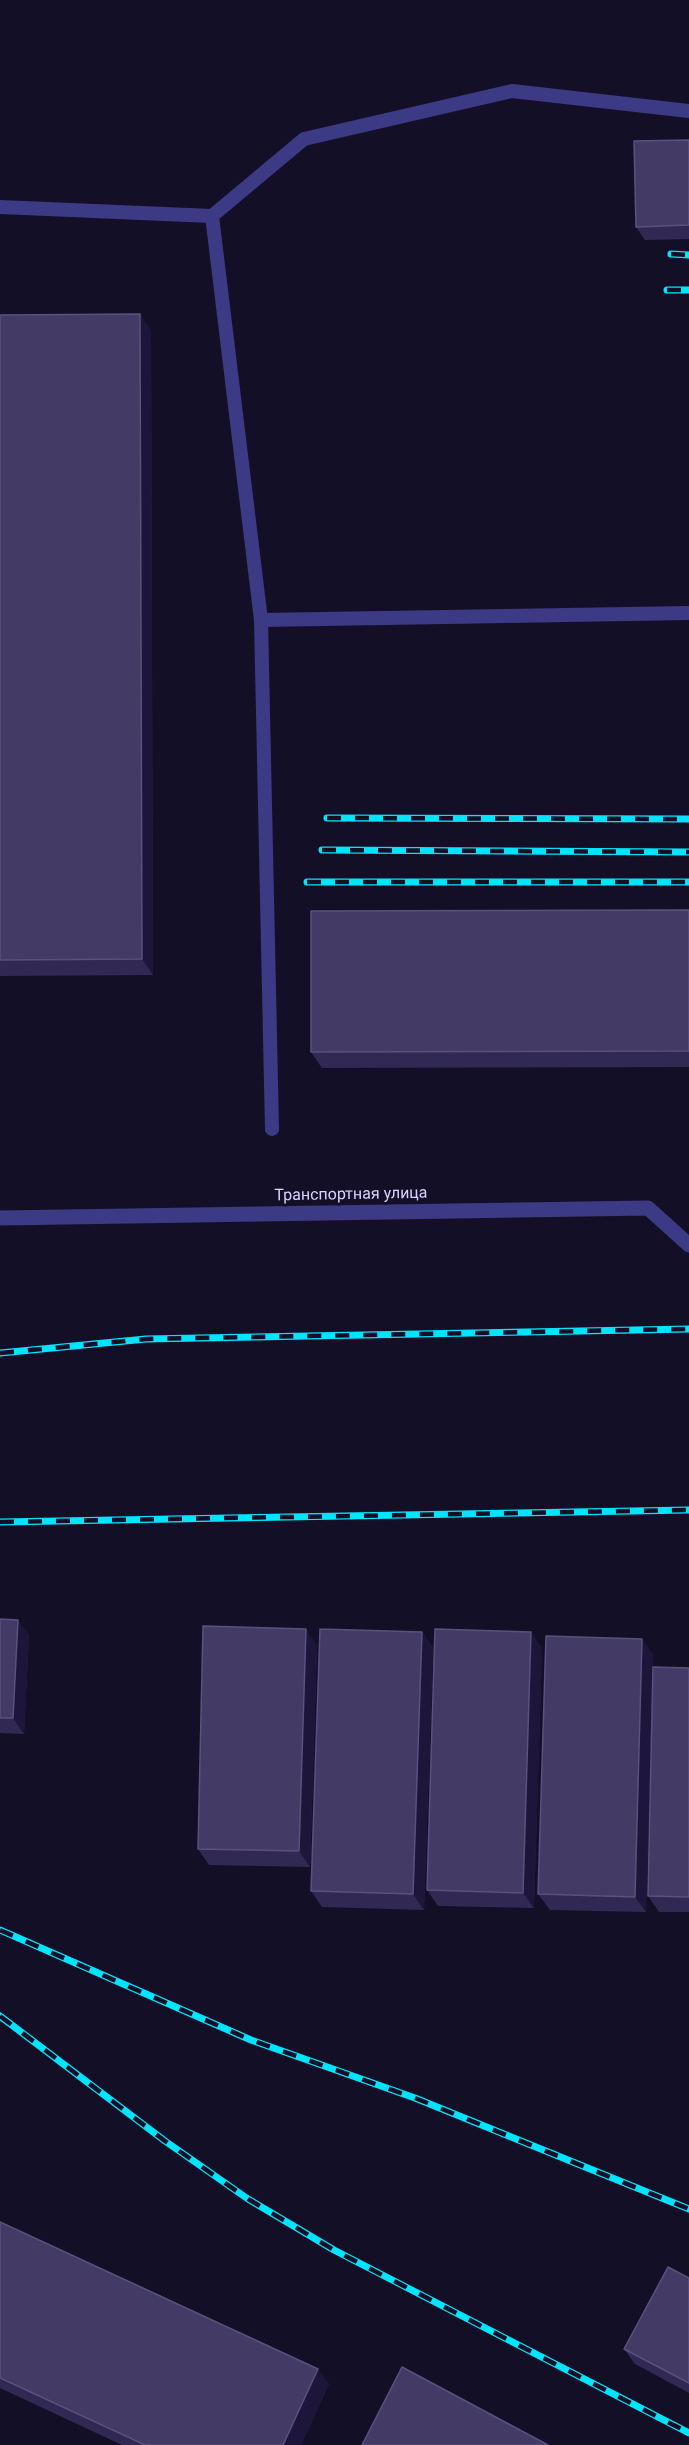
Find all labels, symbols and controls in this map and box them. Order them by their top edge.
street label: Транспортная улица [274,1184,428,1206]

